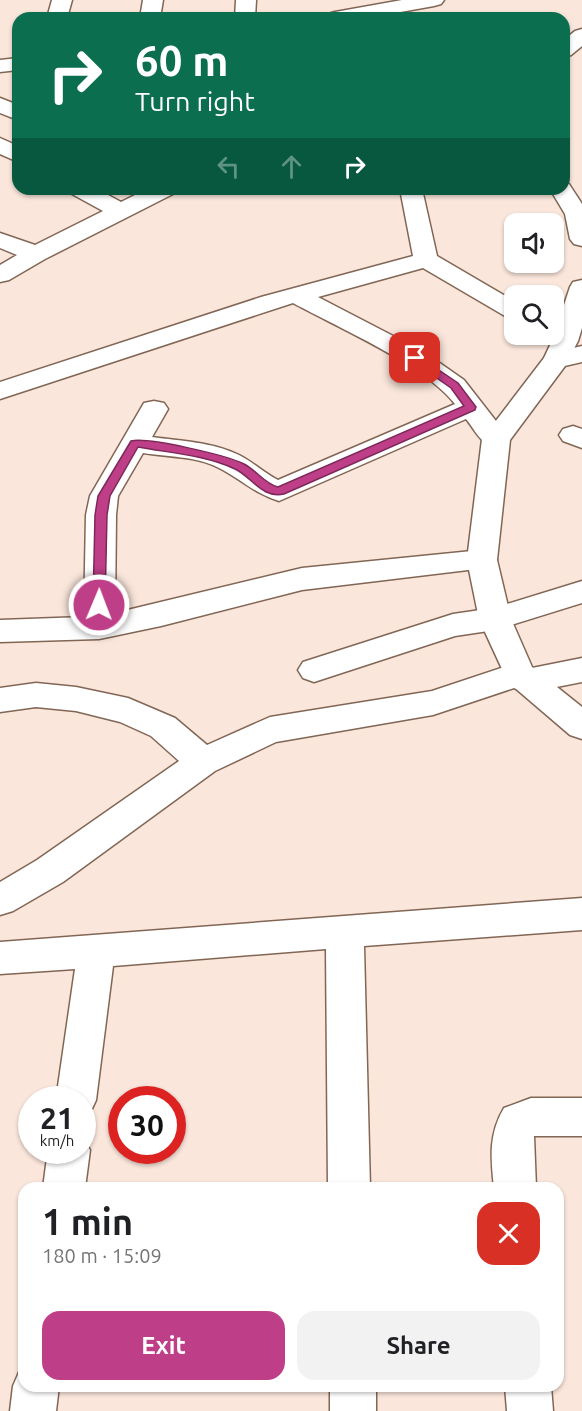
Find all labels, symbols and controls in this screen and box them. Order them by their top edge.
icon: right [36,36,114,114]
text: 60 m [135,37,229,84]
text: Turn right [135,86,255,116]
icon: left [212,150,245,183]
icon: ahead [275,150,308,183]
icon: right [338,150,371,183]
map controls [504,213,564,345]
button: sound [504,213,564,273]
button: search [504,285,564,345]
pin [389,332,440,383]
icon: arrive [398,341,431,374]
position arrow [67,573,131,637]
speed limit sign: 30 [108,1086,186,1164]
text: 21 [40,1101,74,1135]
text: km/h [40,1132,74,1149]
text: 1 min [42,1201,133,1242]
button: close [477,1202,540,1265]
text: 180 m · 15:09 [42,1244,162,1267]
button: Exit [42,1311,285,1380]
button: Share [297,1311,540,1380]

